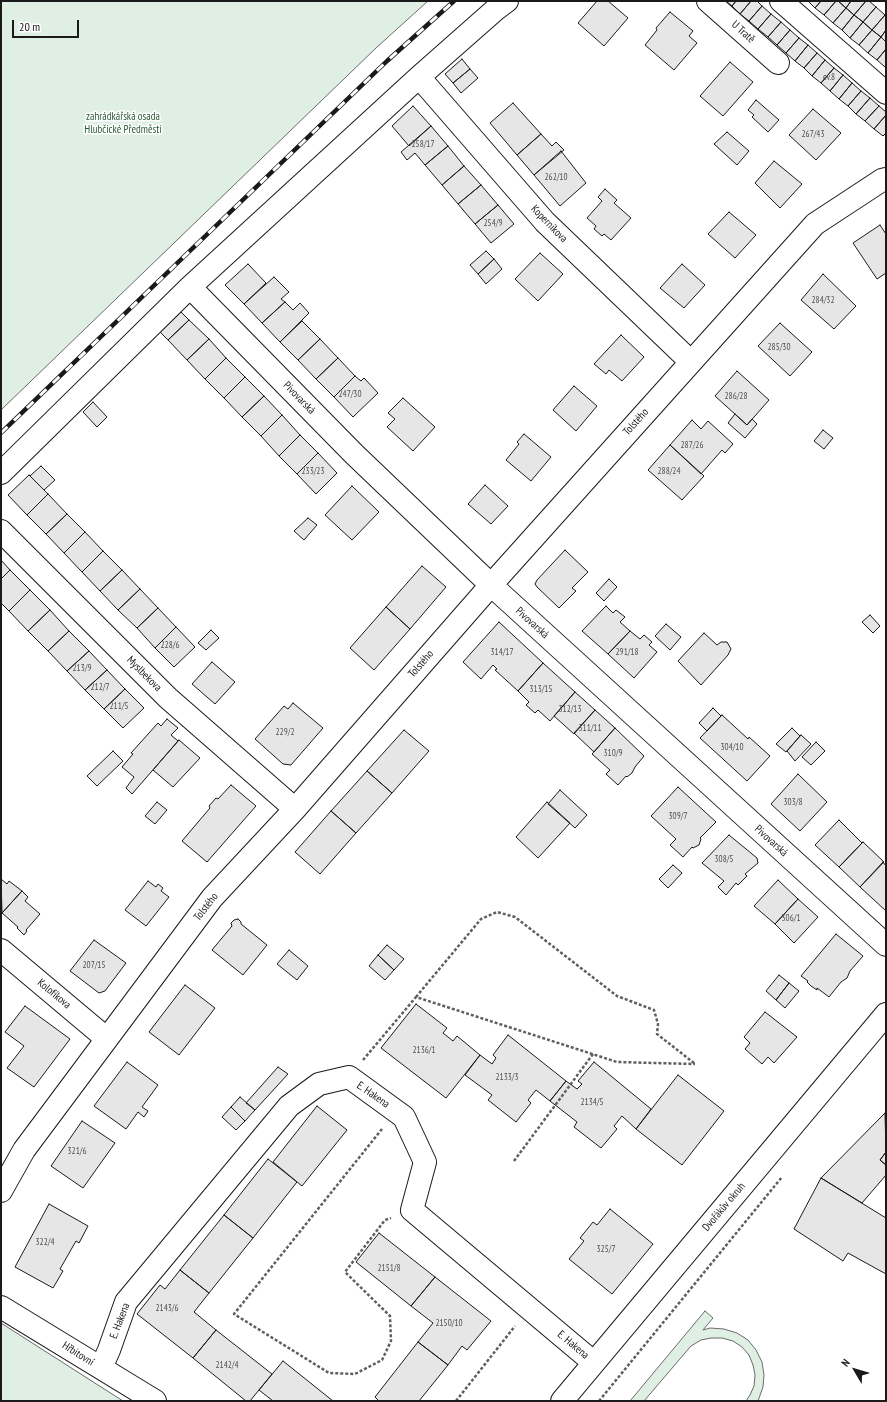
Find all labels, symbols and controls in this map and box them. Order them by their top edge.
scale bar [14,12,81,38]
street label: U Tratě [729,18,757,46]
text: 20 m [19,19,40,34]
house number: ev.8 [823,72,835,82]
park label: zahrádkářská osada Hlubčické Předměstí [84,110,162,136]
house number: 267/43 [802,129,824,139]
house number: 258/17 [412,139,434,149]
house number: 262/10 [545,172,567,182]
street label: Koperníkova [528,203,570,245]
house number: 254/9 [484,218,502,228]
house number: 284/32 [812,295,834,305]
house number: 285/30 [768,342,790,352]
street label: Pivovarská [280,379,318,417]
house number: 247/30 [339,389,361,399]
house number: 286/28 [725,391,747,401]
street label: Tolstého [620,406,652,438]
house number: 287/26 [681,440,703,450]
house number: 233/23 [302,466,324,476]
house number: 288/24 [658,466,680,476]
street label: Pivovarská [513,605,551,641]
house number: 228/6 [161,640,179,650]
house number: 314/17 [491,647,513,657]
house number: 291/18 [616,647,638,657]
street label: Tolstého [406,648,436,680]
street label: Myslbekova [124,654,164,694]
house number: 213/9 [73,663,91,673]
house number: 212/7 [91,682,109,692]
house number: 313/15 [530,684,552,694]
house number: 211/5 [110,701,128,711]
house number: 312/13 [559,704,581,714]
house number: 311/11 [579,723,601,733]
house number: 229/2 [276,727,294,737]
house number: 304/10 [721,742,743,752]
house number: 310/9 [604,748,622,758]
house number: 303/8 [784,797,802,807]
house number: 309/7 [669,811,687,821]
street label: Pivovarská [752,823,790,859]
house number: 308/5 [715,854,733,864]
street label: Tolstého [191,890,221,924]
house number: 306/1 [782,913,800,923]
house number: 207/15 [83,960,105,970]
street label: Kolofíkova [35,976,73,1012]
house number: 2136/1 [413,1045,435,1055]
house number: 2133/3 [496,1072,518,1082]
street label: E. Hakena [354,1079,392,1111]
house number: 2134/5 [581,1097,603,1107]
house number: 321/6 [68,1146,86,1156]
street label: Dvořákův okruh [700,1180,748,1234]
house number: 322/4 [36,1237,54,1247]
house number: 325/7 [597,1244,615,1254]
house number: 2151/8 [378,1263,400,1273]
street label: E. Hakena [107,1301,133,1341]
house number: 2143/6 [156,1303,178,1313]
house number: 2150/10 [436,1318,462,1328]
street label: E. Hakena [554,1328,592,1362]
street label: Hřbitovní [60,1339,96,1369]
north arrow [835,1350,875,1390]
text: N [838,1356,853,1369]
house number: 2142/4 [216,1360,238,1370]

